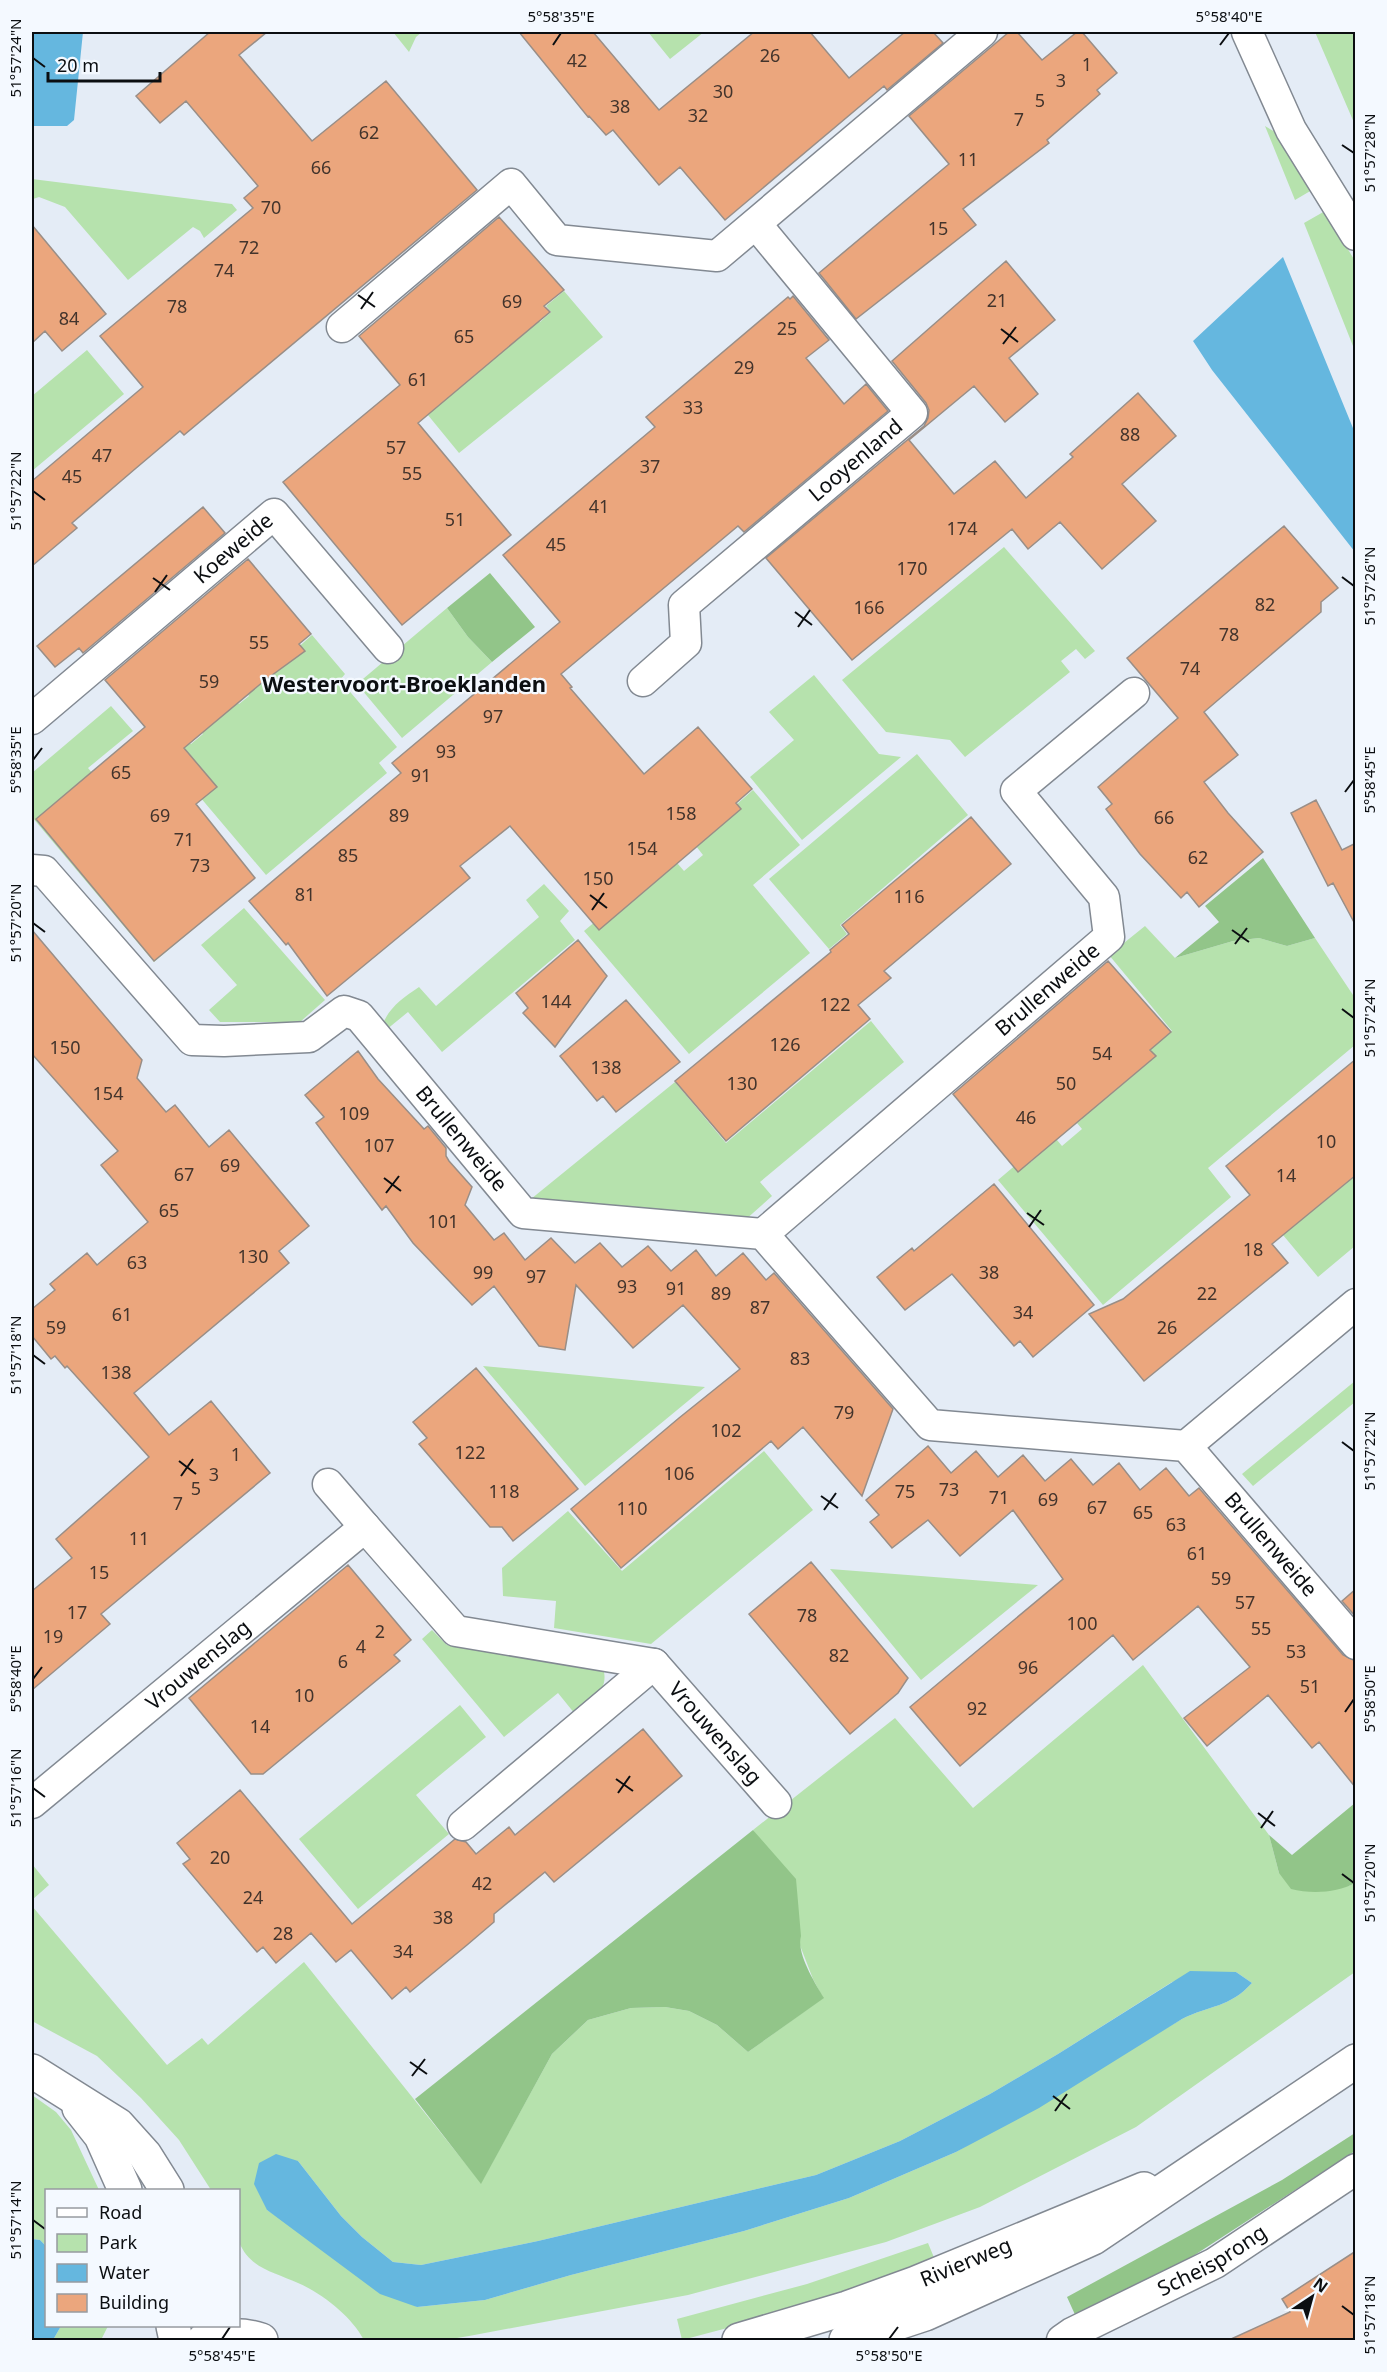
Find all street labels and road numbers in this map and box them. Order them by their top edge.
street label: Looyenland [802,412,908,507]
street label: Koeweide [187,506,278,589]
street label: Brullenweide [989,936,1105,1042]
street label: Brullenweide [410,1079,514,1197]
street label: Brullenweide [1219,1486,1324,1602]
street label: Vrouwenslag [139,1613,256,1716]
street label: Vrouwenslag [663,1676,769,1790]
street label: Scheisprong [1152,2218,1272,2302]
street label: Rivierweg [916,2230,1015,2293]

